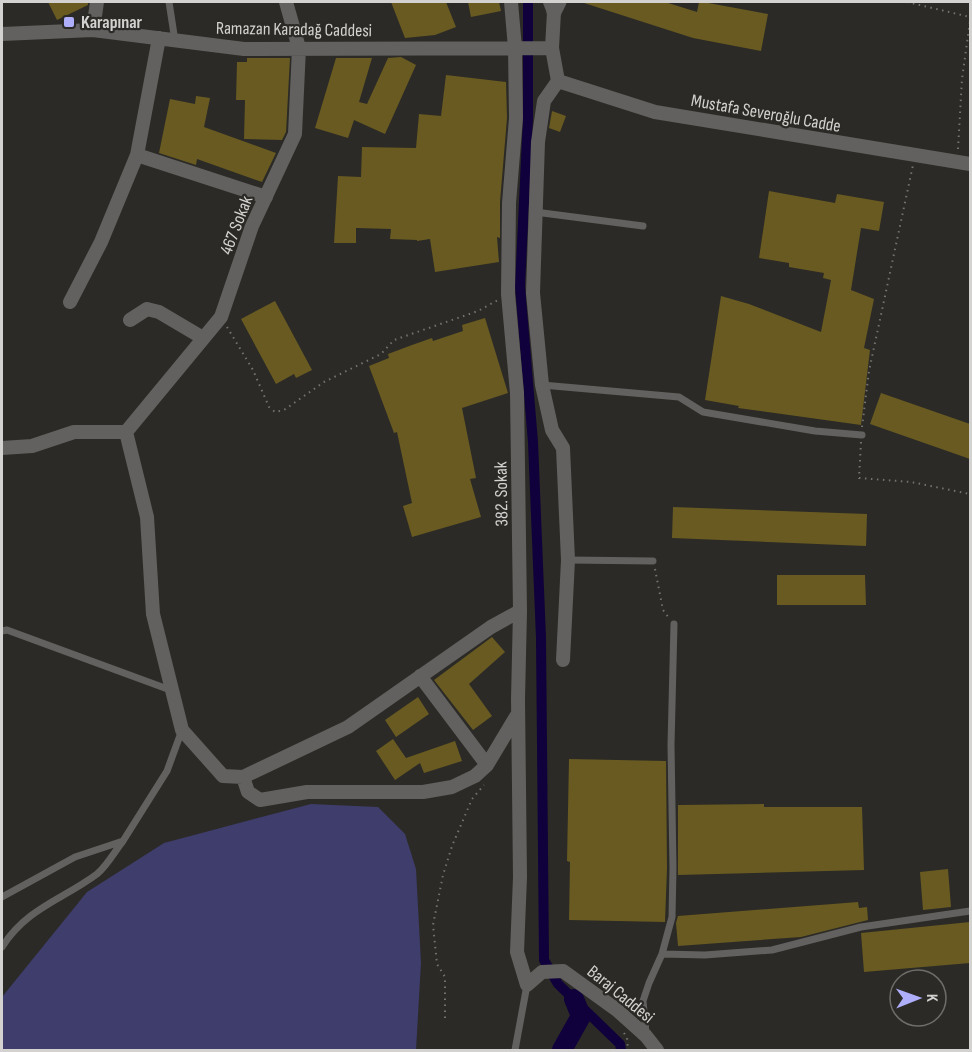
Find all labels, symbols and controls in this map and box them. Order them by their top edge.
place label: Karapınar [81,12,143,33]
marker: Karapınar [62,15,76,29]
street label: Ramazan Karadağ Caddesi [216,18,372,41]
street label: Mustafa Severoğlu Cadde [689,90,842,137]
street label: 467 Sokak [216,193,257,258]
street label: 382. Sokak [490,461,513,527]
street label: Baraj Caddesi [583,961,659,1028]
north arrow [888,968,948,1028]
text: K [922,994,941,1002]

